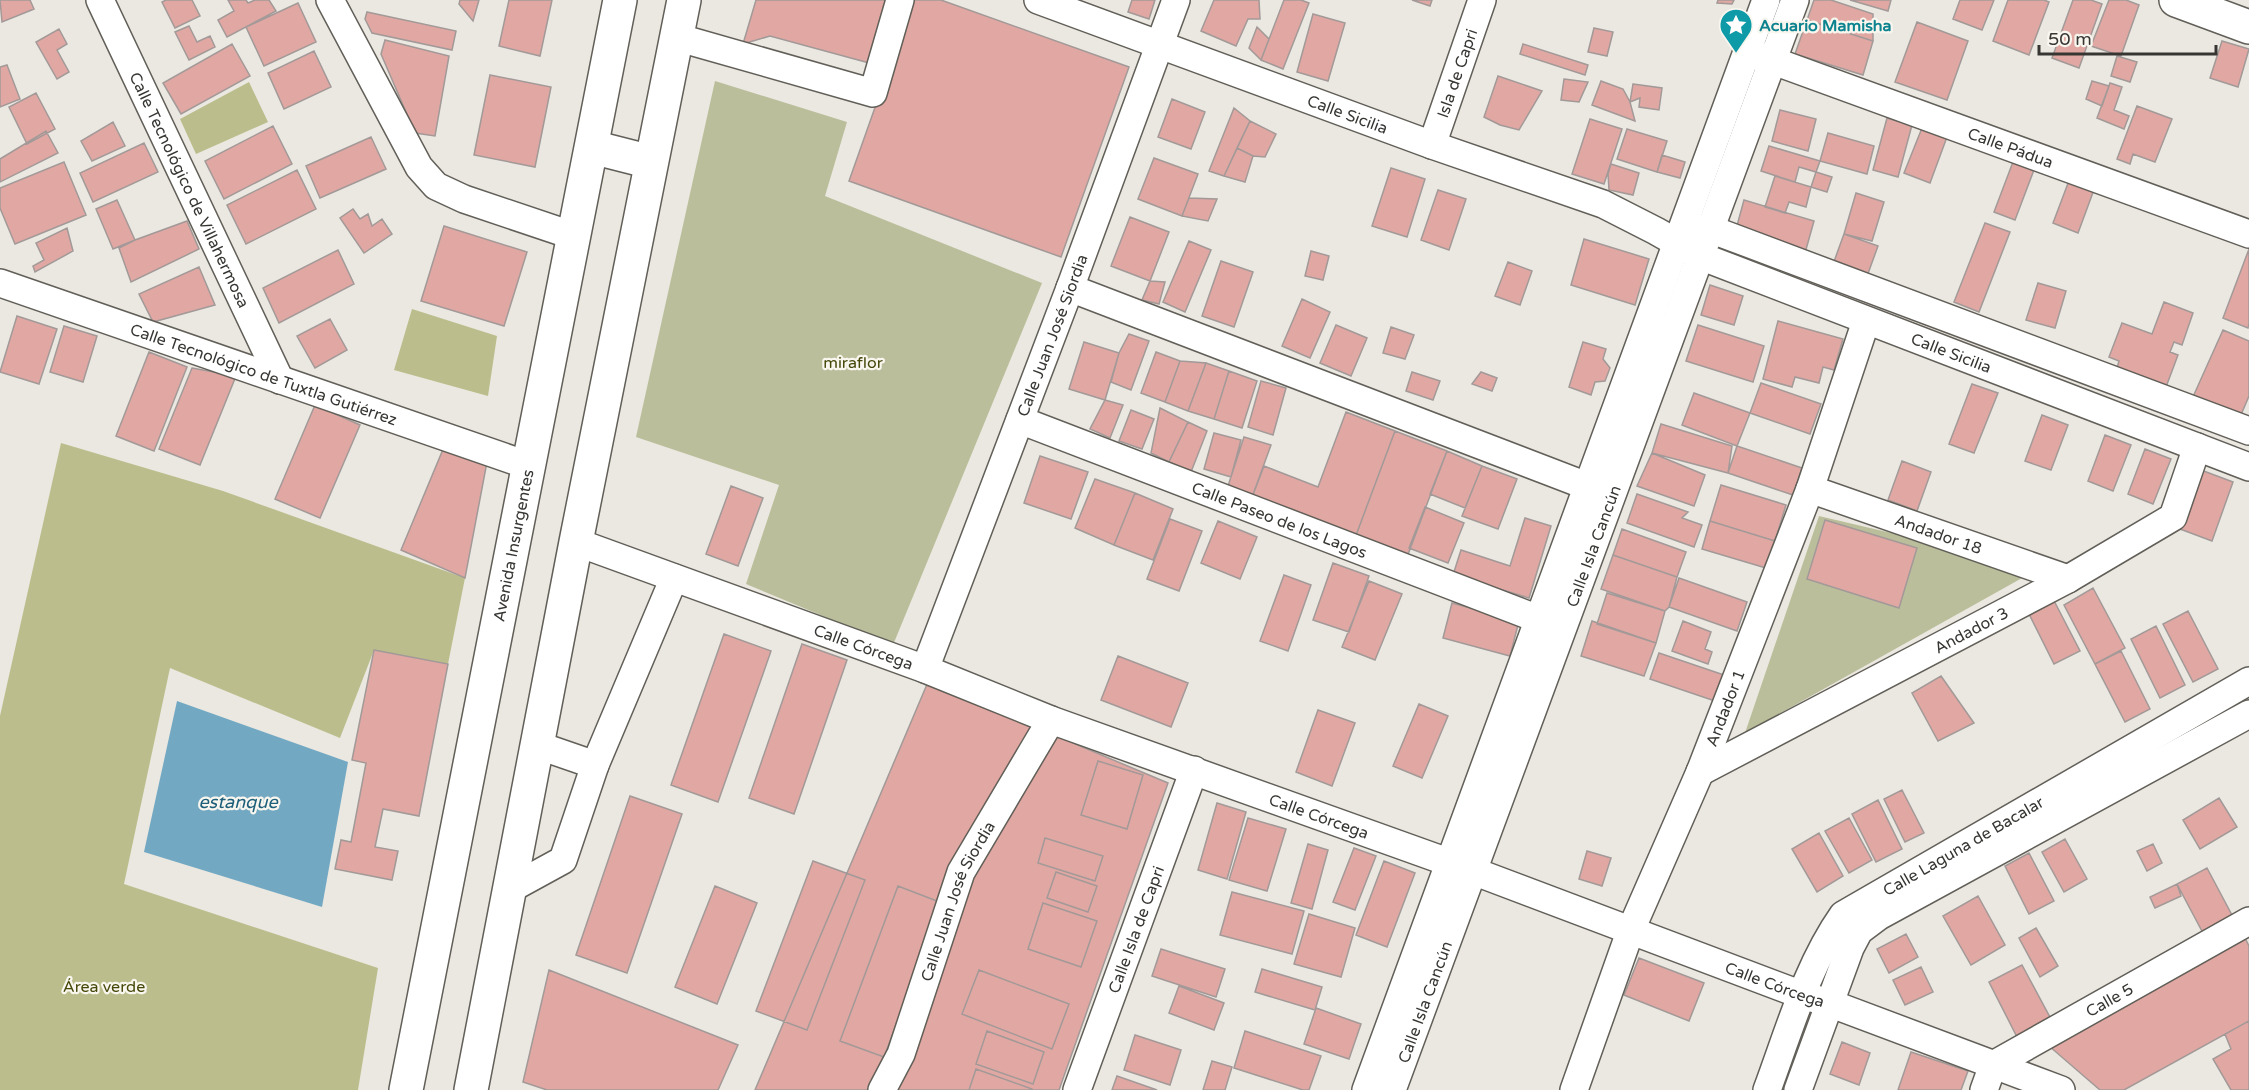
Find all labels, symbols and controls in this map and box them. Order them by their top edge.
place icon: Acuario Mamisha [1718,7,1754,54]
place label: Acuario Mamisha [1759,16,1892,36]
scale bar [2039,18,2216,56]
street label: Isla de Capri [1433,26,1482,121]
text: 50 m [2048,28,2092,50]
street label: Calle Tecnológico de Villahermosa [125,69,253,311]
street label: Calle Sicilia [1304,91,1390,139]
street label: Calle Pádua [1965,124,2056,173]
street label: Calle Juan José Siordia [1013,252,1093,420]
street label: Calle Tecnológico de Tuxtla Gutiérrez [127,320,400,430]
street label: Calle Sicilia [1908,329,1994,378]
park label: miraflor [823,353,884,373]
street label: Avenida Insurgentes [489,468,539,623]
street label: Calle Paseo de los Lagos [1189,478,1370,563]
street label: Calle Isla Cancún [1562,483,1626,610]
street label: Andador 18 [1892,510,1984,559]
street label: Andador 3 [1931,603,2012,658]
street label: Calle Córcega [811,620,916,675]
street label: Andador 1 [1702,667,1750,750]
street label: Calle Córcega [1266,790,1371,844]
water label: estanque [198,791,278,813]
street label: Calle Laguna de Bacalar [1880,792,2048,901]
street label: Calle Juan José Siordia [917,818,1000,984]
street label: Calle Isla de Capri [1104,863,1169,996]
street label: Calle Isla Cancún [1394,938,1457,1066]
street label: Calle Córcega [1722,958,1827,1012]
park label: Área verde [63,977,145,997]
street label: Calle 5 [2082,979,2137,1022]

